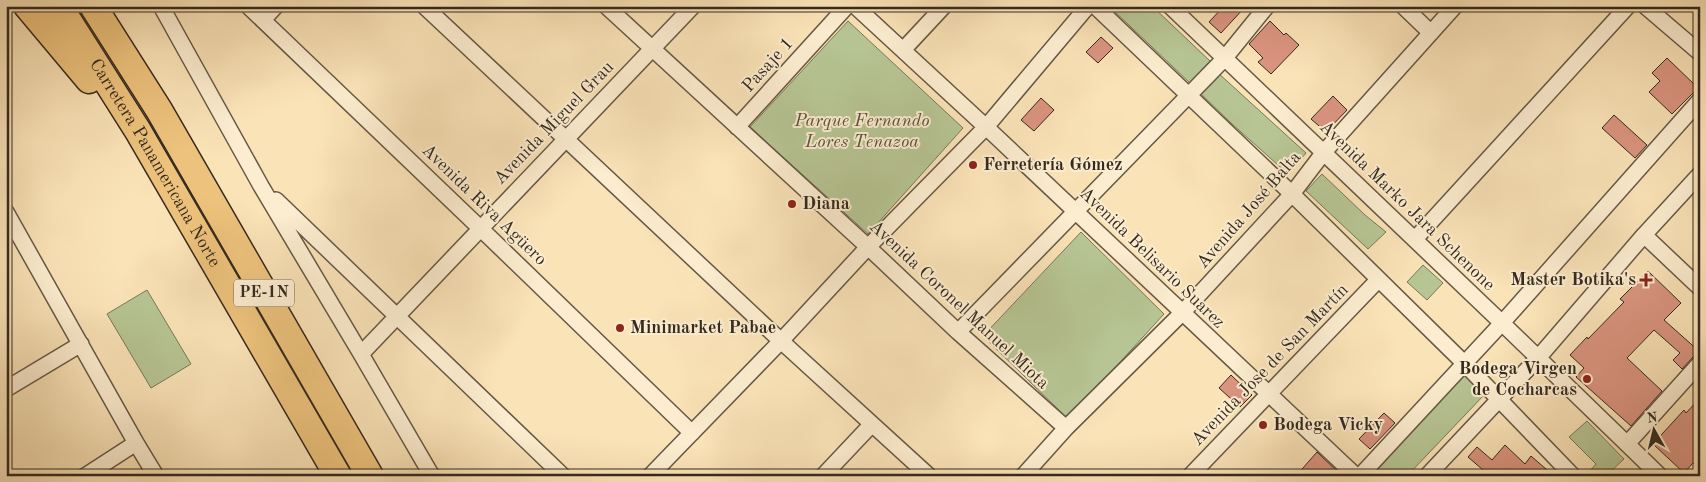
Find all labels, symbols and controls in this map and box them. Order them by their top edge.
street label: Pasaje 1 [739,34,797,96]
street label: Carretera Panamericana Norte [86,56,224,270]
street label: Avenida Miguel Grau [491,58,618,188]
park label: Parque Fernando Lores Tenazoa [793,112,930,151]
street label: Avenida Marko Jara Schenone [1316,118,1498,294]
street label: Avenida Riva Agüero [418,141,550,269]
street label: Avenida José Balta [1193,148,1305,272]
place label: Ferretería Gómez [983,156,1122,174]
marker: Ferretería Gómez [967,159,979,171]
street label: Avenida Belisario Suarez [1076,184,1228,332]
place label: Diana [802,195,850,213]
marker: Diana [786,198,798,210]
street label: Avenida Coronel Manuel Miota [866,217,1052,393]
place label: Master Botika's [1510,271,1636,289]
marker: Master Botika's [1640,274,1652,286]
road number: PE-1N [234,280,294,306]
street label: Avenida Jose de San Martín [1188,280,1352,449]
place label: Minimarket Pabae [630,319,776,337]
marker: Minimarket Pabae [614,322,626,334]
place label: Bodega Virgen de Cocharcas [1458,360,1577,399]
marker: Bodega Virgen de Cocharcas [1581,373,1593,385]
north arrow [1628,404,1678,454]
text: N [1646,410,1659,426]
place label: Bodega Vicky [1273,416,1383,434]
marker: Bodega Vicky [1257,419,1269,431]

